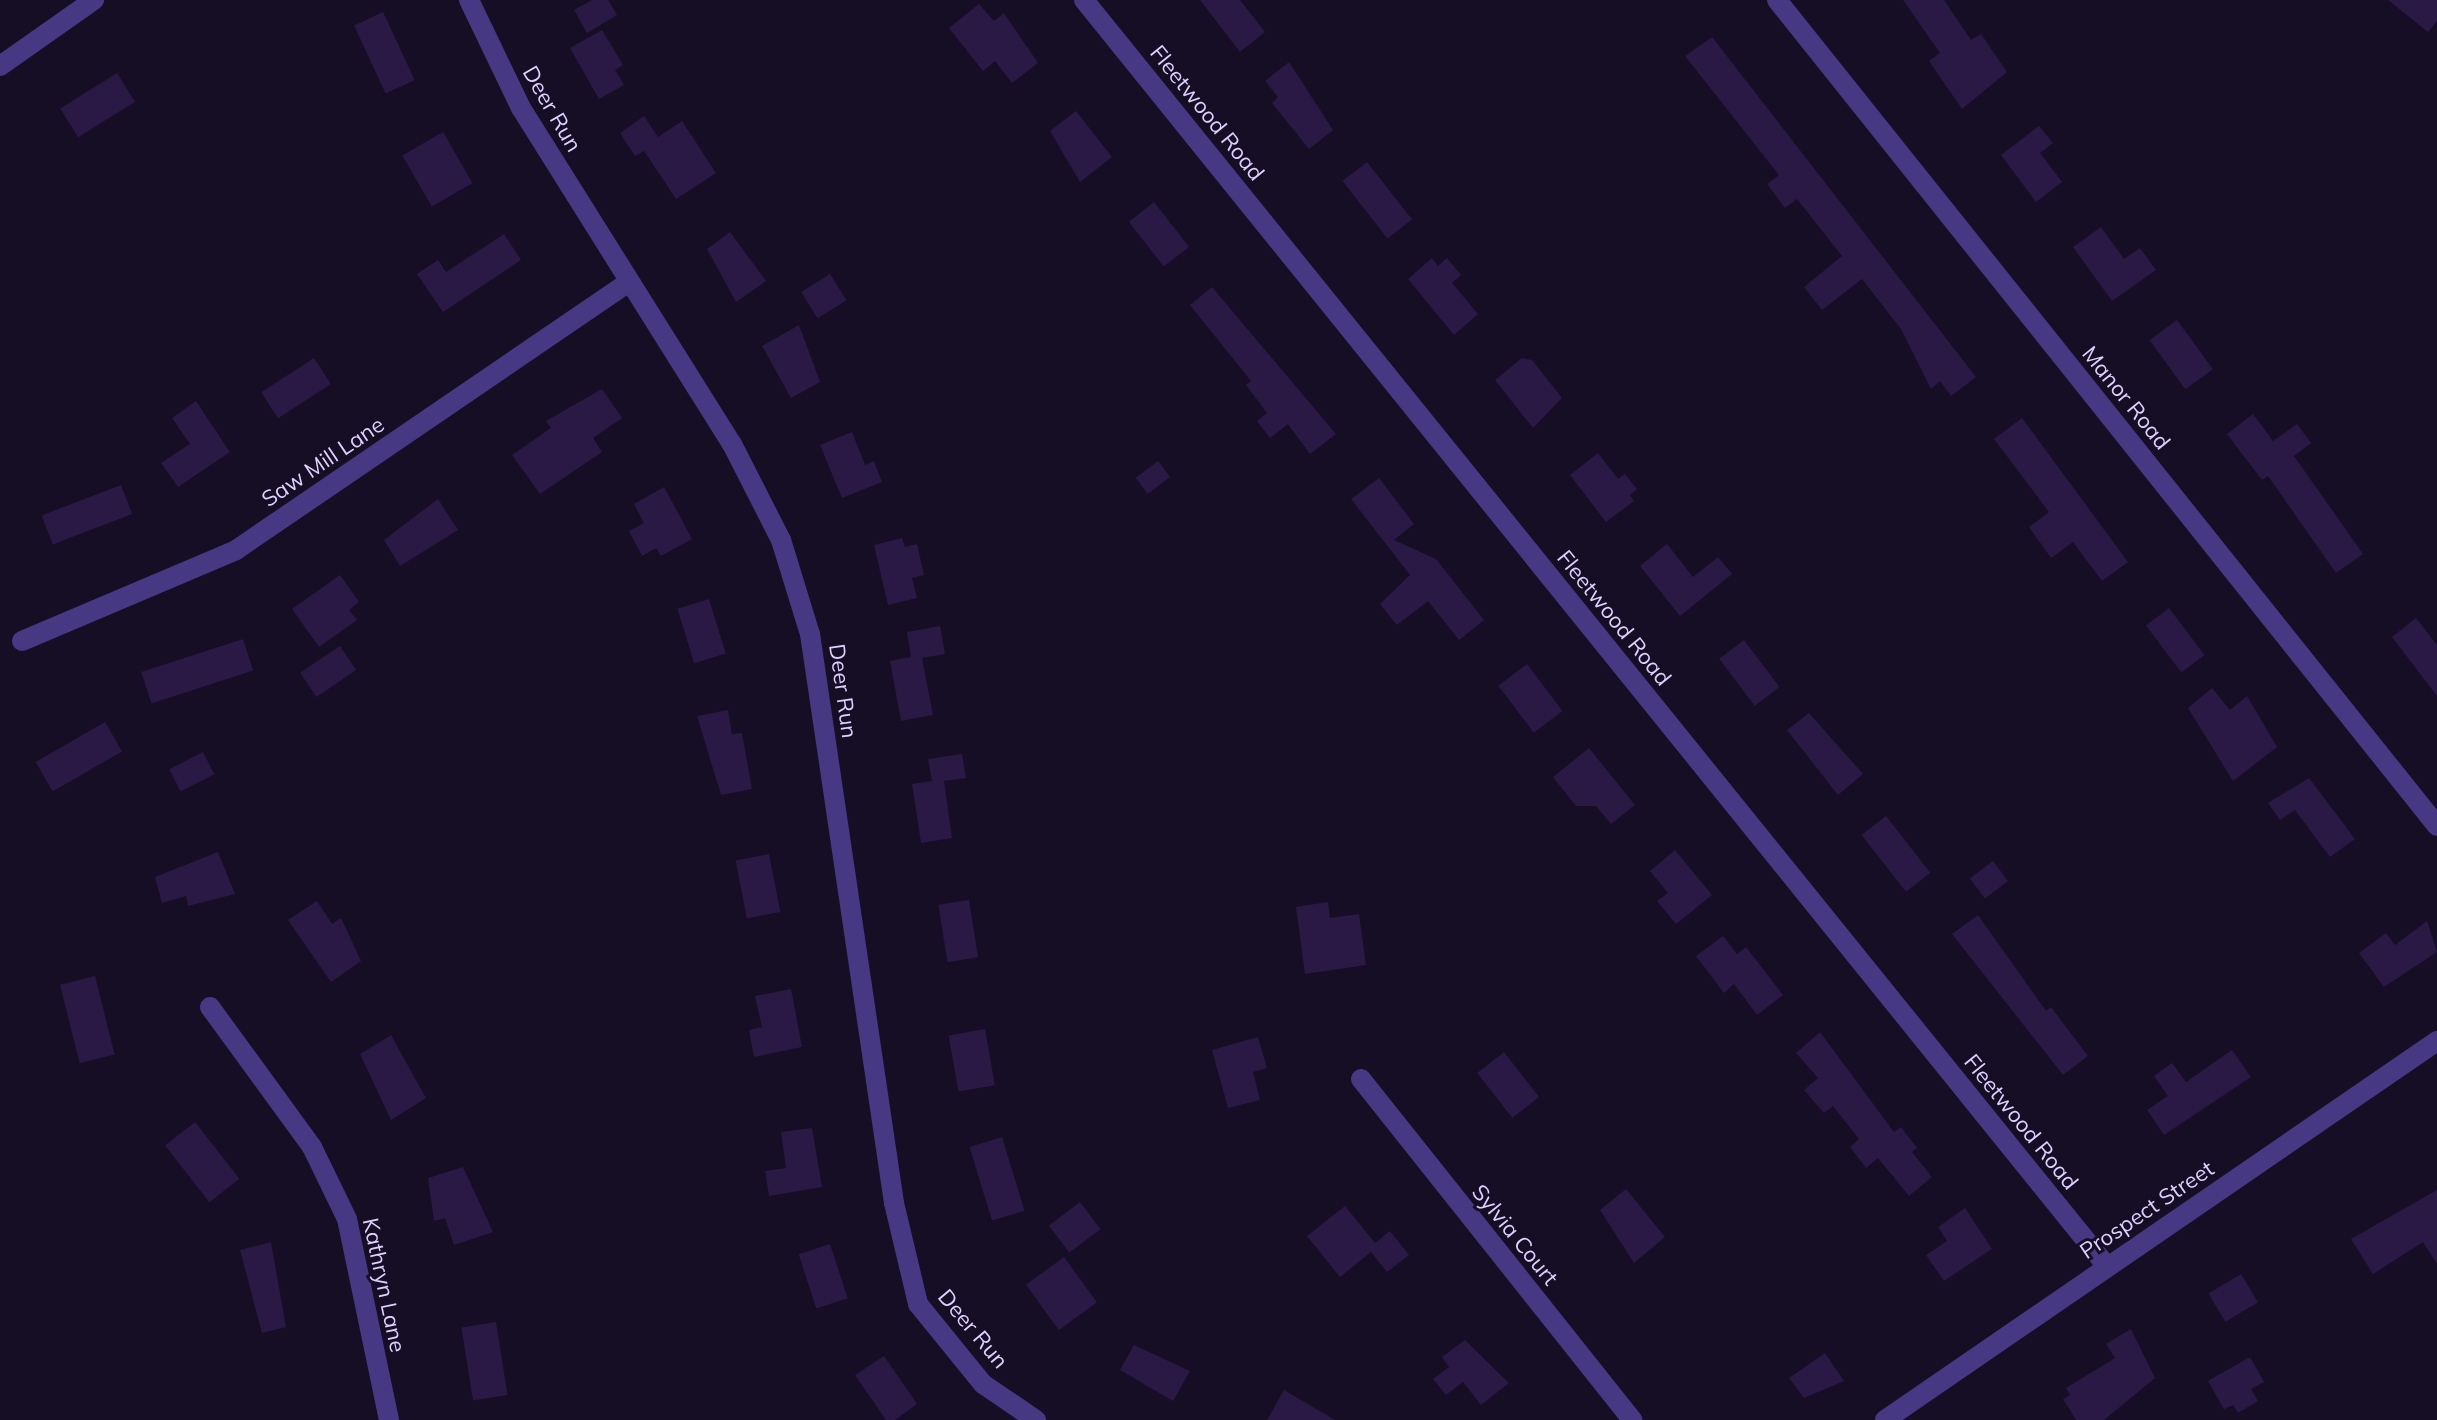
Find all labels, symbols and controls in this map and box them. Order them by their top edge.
street label: Fleetwood Road [1144,40,1270,186]
street label: Deer Run [517,61,587,157]
street label: Manor Road [2076,341,2176,455]
street label: Saw Mill Lane [257,411,389,513]
street label: Fleetwood Road [1551,545,1677,691]
street label: Deer Run [823,642,863,740]
street label: Fleetwood Road [1958,1049,2084,1195]
street label: Prospect Street [2075,1156,2219,1264]
street label: Sylvia Court [1466,1179,1564,1291]
street label: Kathryn Lane [357,1215,411,1355]
street label: Deer Run [932,1284,1014,1374]

